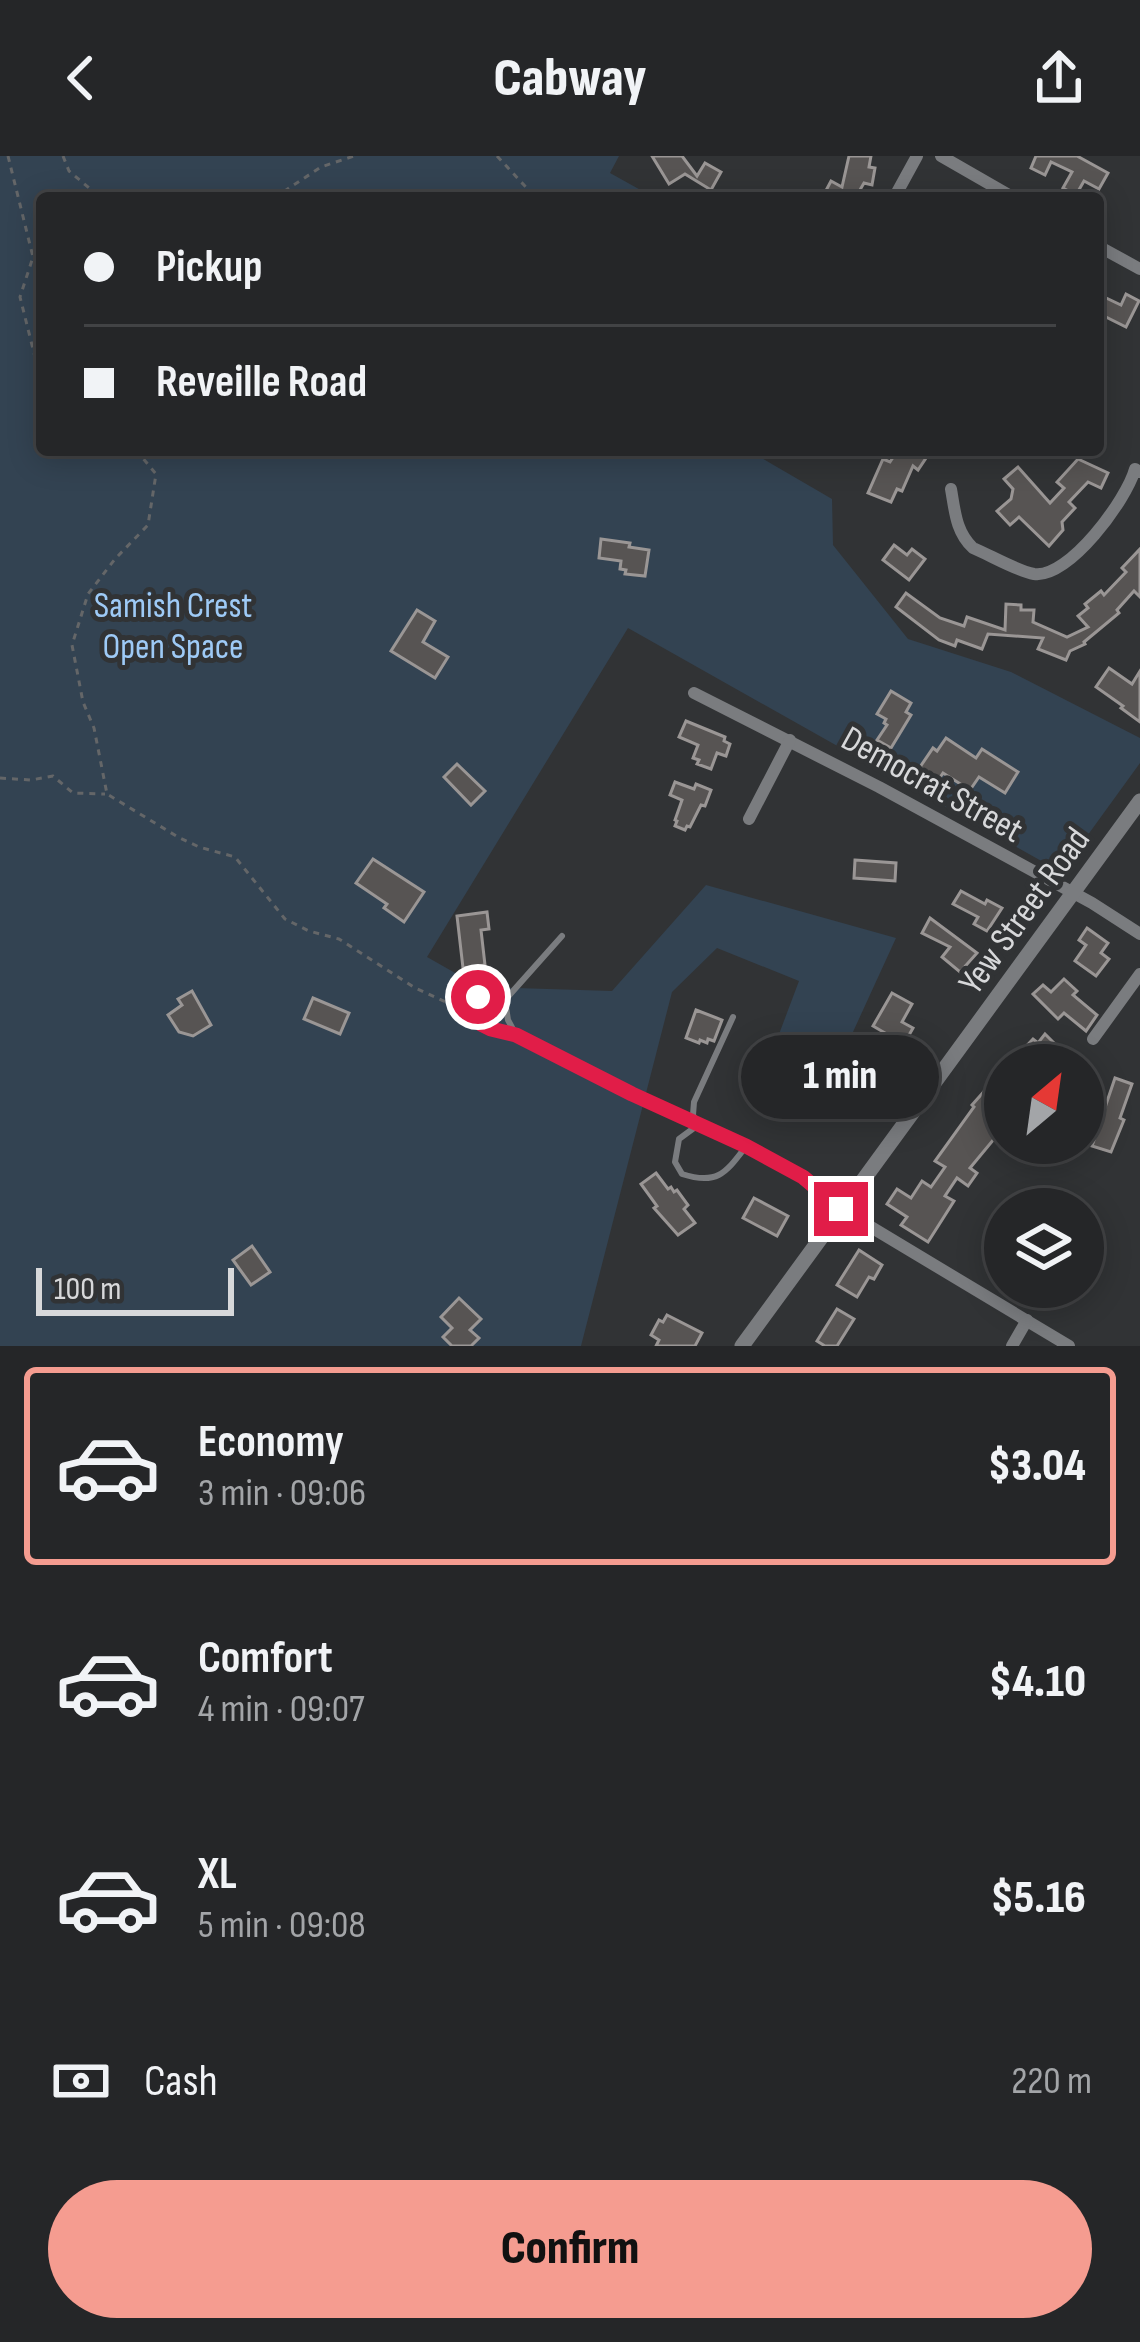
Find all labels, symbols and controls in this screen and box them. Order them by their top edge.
icon: back [48,45,114,111]
icon: share [1026,45,1092,111]
text: Cabway [494,46,646,111]
text: Pickup [156,240,263,295]
text: Reveille Road [156,355,367,410]
park label: Samish Crest Open Space [94,585,252,669]
street label: Democrat Street [834,718,1030,853]
street label: Yew Street Road [950,820,1100,1003]
route start [451,970,505,1024]
callout: 1 min [742,1035,940,1119]
north arrow [984,1044,1104,1164]
map controls [984,1044,1104,1308]
text: 1 min [803,1053,877,1100]
route end [814,1182,868,1236]
button: layers [984,1188,1104,1308]
scale bar [36,1262,234,1315]
text: 100 m [54,1269,121,1309]
icon: car [54,1412,162,1520]
text: Economy [198,1415,344,1470]
text: $3.04 [988,1439,1086,1494]
text: 3 min · 09:06 [198,1470,366,1517]
icon: car [54,1628,162,1736]
text: Comfort [198,1631,333,1686]
text: $4.10 [989,1655,1086,1710]
text: 4 min · 09:07 [198,1686,365,1733]
icon: car [54,1844,162,1952]
text: XL [198,1847,237,1902]
text: $5.16 [991,1871,1086,1926]
text: 5 min · 09:08 [198,1902,365,1949]
icon: cash [48,2048,114,2114]
text: Cash [144,2054,218,2109]
text: 220 m [1011,2058,1092,2105]
button: Confirm [48,2180,1092,2318]

